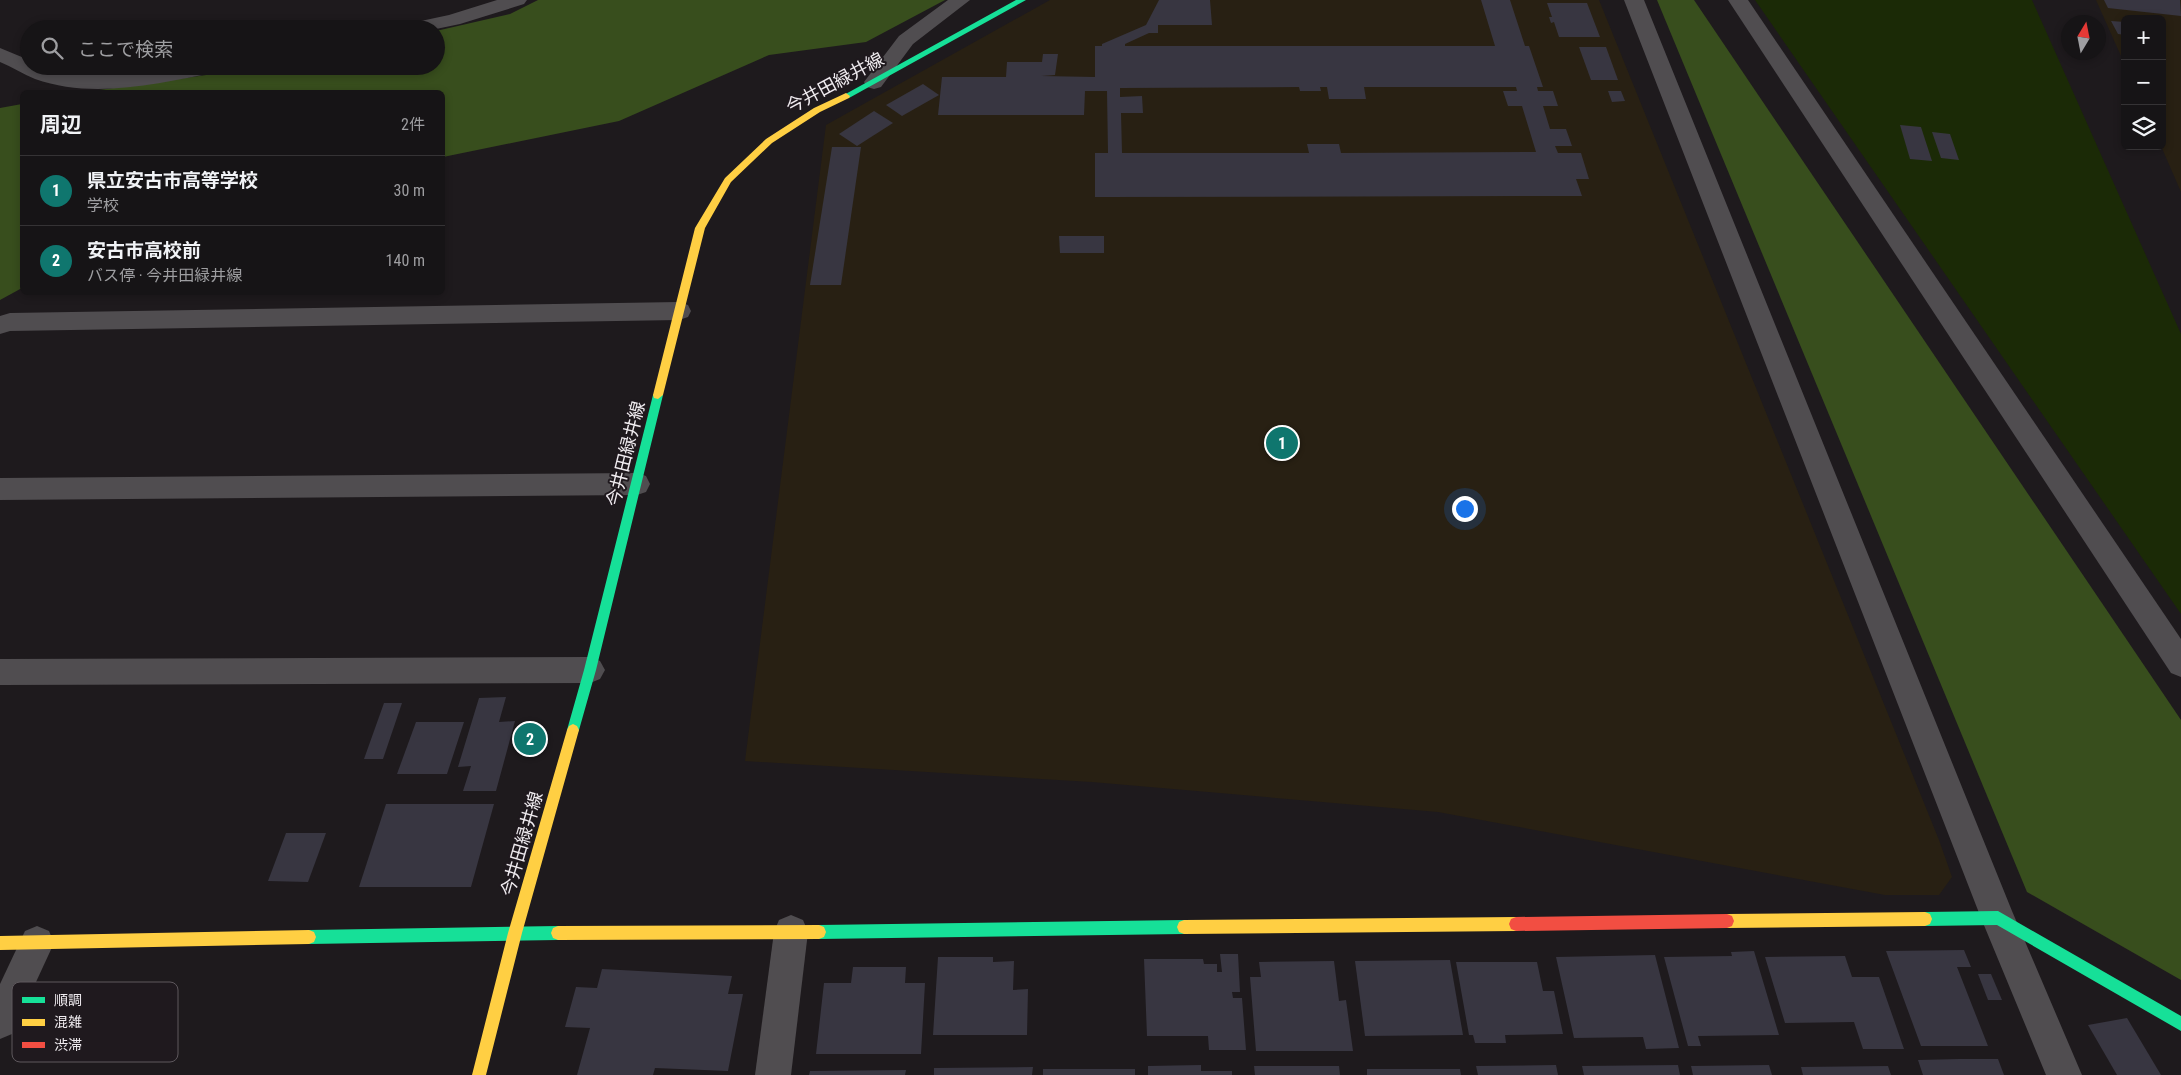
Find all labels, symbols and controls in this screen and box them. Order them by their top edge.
north arrow [2061,15,2106,60]
map controls [2121,15,2166,150]
button: + [2121,15,2166,60]
search box [20,20,445,75]
icon: search [38,34,66,62]
text: ここで検索 [78,38,173,61]
street label: 今井田緑井線 [782,48,887,117]
button: − [2121,60,2166,105]
button: layers [2121,105,2166,150]
text: 周辺 [40,113,82,137]
text: 2件 [401,115,425,134]
text: 県立安古市高等学校 [87,169,258,192]
text: 1 [52,181,60,200]
text: 30 m [393,181,425,200]
text: 学校 [87,196,119,215]
text: 安古市高校前 [87,239,201,262]
text: 2 [52,251,60,270]
text: 140 m [386,251,425,270]
text: バス停 · 今井田緑井線 [87,266,242,285]
street label: 今井田緑井線 [602,399,649,509]
pin: 1 [1266,424,1298,462]
your location [1452,496,1478,522]
pin: 2 [514,720,546,758]
street label: 今井田緑井線 [497,789,546,899]
legend [12,982,178,1062]
text: 順調 [54,992,82,1008]
text: 混雑 [54,1014,82,1030]
text: 渋滞 [54,1037,82,1053]

